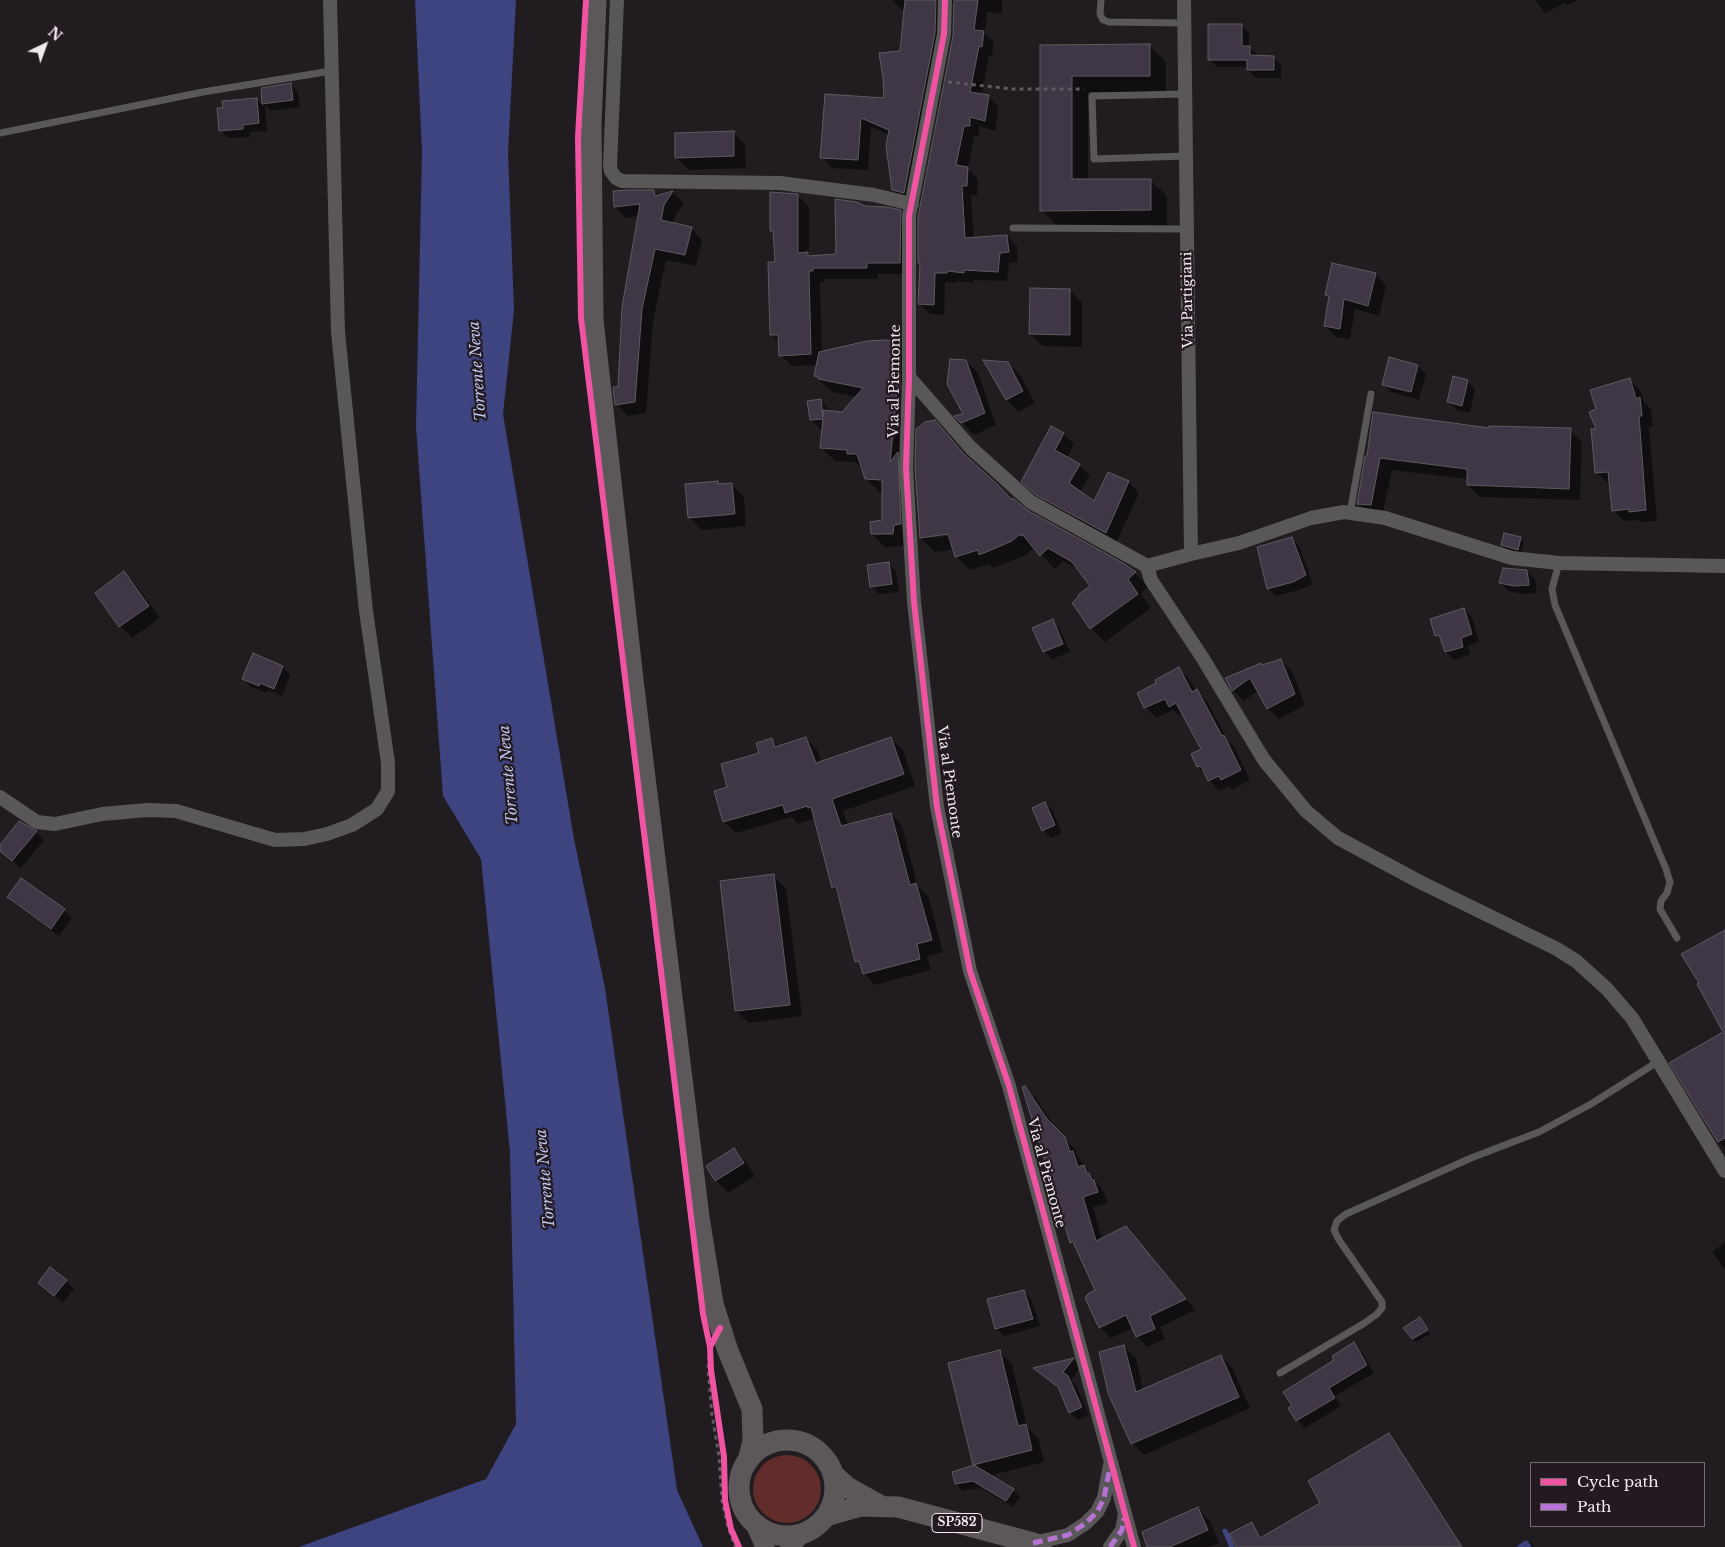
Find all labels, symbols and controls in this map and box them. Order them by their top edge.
north arrow [20,20,70,70]
text: N [44,23,66,45]
street label: Via Partigiani [1179,252,1197,348]
water label: Torrente Neva [466,320,490,422]
street label: Via al Piemonte [886,324,904,438]
water label: Torrente Neva [496,724,522,826]
street label: Via al Piemonte [933,725,965,839]
street label: Via al Piemonte [1023,1116,1069,1230]
water label: Torrente Neva [533,1128,559,1230]
legend [1530,1462,1705,1527]
text: Cycle path [1577,1472,1659,1491]
text: Path [1577,1497,1611,1516]
road number: SP582 [932,1514,982,1532]

